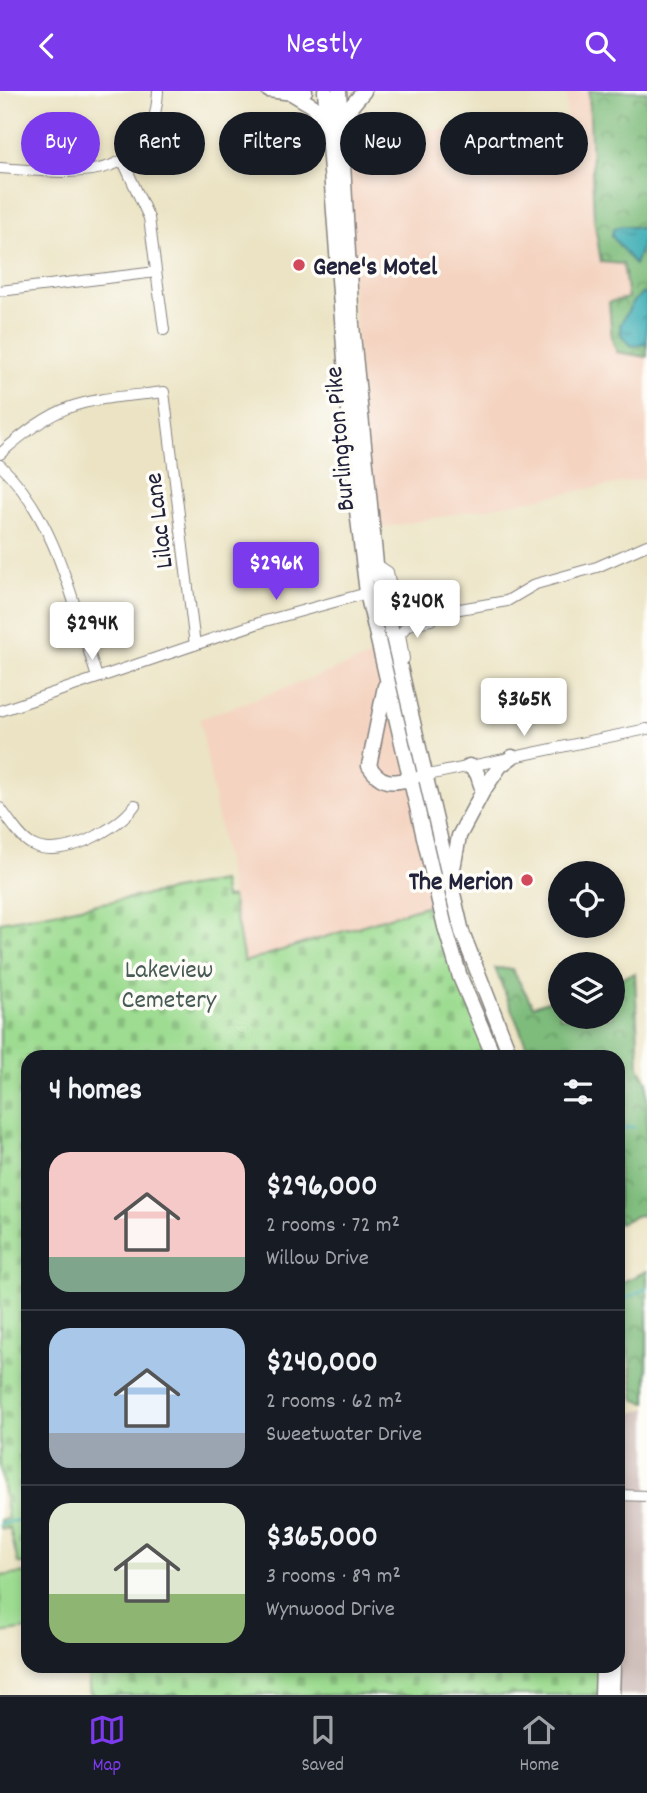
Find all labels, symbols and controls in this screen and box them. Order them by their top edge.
text: Nestly [286,23,361,69]
icon: back [28,27,66,65]
icon: search [581,27,619,65]
chip: Buy [21,112,100,175]
chip: Rent [114,112,205,175]
chip: Filters [219,112,326,175]
chip: New [340,112,426,175]
chip: Apartment [440,112,588,175]
place label: Gene's Motel [313,250,438,287]
marker: Gene's Motel [291,257,307,273]
street label: Burlington Pike [317,365,366,513]
street label: Lilac Lane [136,470,185,571]
pin: $296K [227,543,325,602]
text: $296K [249,548,303,581]
pin: $240K [368,581,466,640]
text: $240K [390,586,444,619]
pin: $294K [43,603,141,662]
text: $294K [66,608,118,641]
pin: $365K [475,679,573,738]
text: $365K [497,684,551,717]
map controls [548,861,625,1029]
button: locate [548,861,625,938]
place label: The Merion [409,865,513,902]
marker: The Merion [519,872,535,888]
button: layers [548,952,625,1029]
park label: Lakeview Cemetery [122,953,217,1020]
text: 4 homes [49,1071,142,1114]
icon: filters [559,1073,597,1111]
text: $296,000 [266,1167,378,1210]
icon: home [105,1180,189,1264]
text: 2 rooms · 72 m² [266,1210,400,1243]
text: Willow Drive [266,1243,369,1276]
text: $240,000 [266,1343,378,1386]
icon: home [105,1356,189,1440]
text: 2 rooms · 62 m² [266,1386,402,1419]
text: Sweetwater Drive [266,1419,422,1452]
text: $365,000 [266,1518,378,1561]
icon: home [105,1531,189,1615]
text: 3 rooms · 89 m² [266,1561,401,1594]
text: Wynwood Drive [266,1594,395,1627]
tab: Map [88,1711,126,1780]
tab: Saved [301,1711,344,1780]
tab: Home [520,1711,559,1780]

